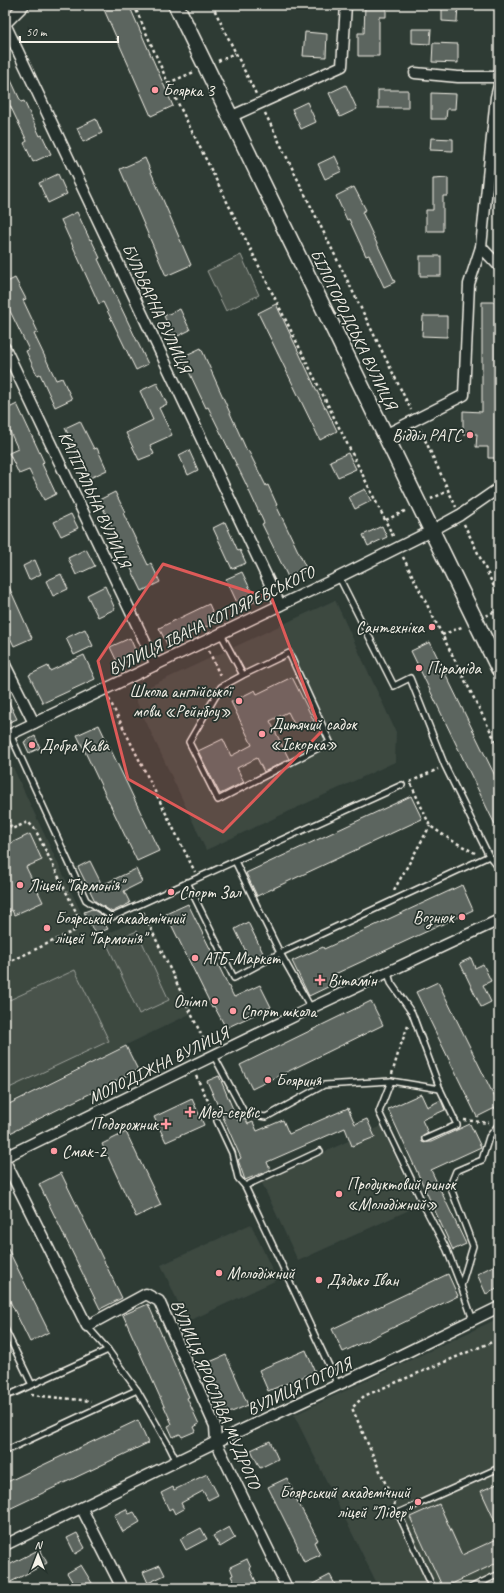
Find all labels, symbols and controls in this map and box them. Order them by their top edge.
scale bar [20,18,118,44]
text: 50 m [26,24,48,40]
place label: Боярка 3 [163,80,216,101]
marker: Боярка 3 [150,85,160,95]
street label: БУЛЬВАРНА ВУЛИЦЯ [117,240,197,379]
street label: БІЛОГОРОДСЬКА ВУЛИЦЯ [306,246,403,415]
place label: Відділ РАГС [392,425,464,446]
street label: КАПІТАЛЬНА ВУЛИЦЯ [54,428,136,573]
marker: Відділ РАГС [465,430,475,440]
street label: ВУЛИЦЯ ІВАНА КОТЛЯРЕВСЬКОГО [105,560,320,680]
place label: Сантехніка [356,617,426,638]
marker: Сантехніка [427,622,437,632]
place label: Піраміда [427,658,482,679]
marker: Піраміда [414,663,424,673]
place label: Школа англійської мови «Рейнбоу» [129,681,234,722]
marker: Школа англійської мови «Рейнбоу» [234,696,244,706]
place label: Дитячий садок «Іскорка» [270,714,359,755]
marker: Дитячий садок «Іскорка» [257,729,267,739]
place label: Добра Кава [40,735,110,756]
marker: Добра Кава [27,740,37,750]
place label: Ліцей "Гармонія" [28,875,127,896]
marker: Ліцей "Гармонія" [15,880,25,890]
place label: Спорт Зал [179,882,242,903]
marker: Спорт Зал [166,887,176,897]
place label: Вознюк [413,907,456,929]
place label: Боярський академічний ліцей "Гармонія" [55,908,186,949]
marker: Вознюк [457,912,467,922]
marker: Боярський академічний ліцей "Гармонія" [42,923,52,933]
place label: АТБ-Маркет [203,948,281,969]
marker: АТБ-Маркет [190,953,200,963]
place label: Вітамін [328,970,378,991]
marker: Вітамін [315,975,325,985]
place label: Олімп [173,991,208,1012]
marker: Олімп [210,996,220,1006]
place label: Спорт школа [241,1001,318,1022]
marker: Спорт школа [228,1006,238,1016]
street label: МОЛОДІЖНА ВУЛИЦЯ [85,1021,234,1109]
place label: Бояриня [276,1070,322,1091]
marker: Бояриня [263,1075,273,1085]
place label: Мед-сервіс [198,1102,260,1123]
marker: Мед-сервіс [185,1107,195,1117]
place label: Подорожник [90,1114,160,1135]
marker: Подорожник [161,1119,171,1129]
place label: Смак-2 [62,1141,107,1162]
marker: Смак-2 [49,1146,59,1156]
place label: Продуктовий ринок «Молодіжний» [347,1174,458,1215]
marker: Продуктовий ринок «Молодіжний» [334,1189,344,1199]
place label: Молодіжний [227,1263,296,1284]
marker: Молодіжний [214,1268,224,1278]
place label: Дядько Іван [327,1270,400,1291]
marker: Дядько Іван [314,1275,324,1285]
street label: ВУЛИЦЯ ЯРОСЛАВА МУДРОГО [166,1297,266,1494]
street label: ВУЛИЦЯ ГОГОЛЯ [244,1352,358,1420]
place label: Боярський академічний ліцей "Лідер" [280,1482,414,1523]
marker: Боярський академічний ліцей "Лідер" [413,1497,423,1507]
north arrow [18,1535,58,1575]
text: N [35,1538,44,1552]

